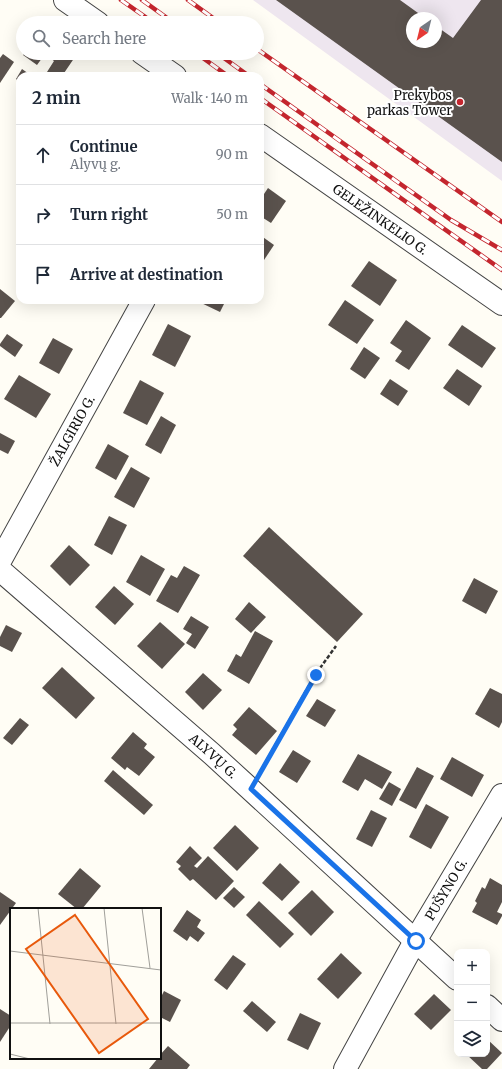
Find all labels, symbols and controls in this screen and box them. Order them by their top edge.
north arrow [406,12,442,48]
search box [16,16,264,60]
icon: search [30,27,52,49]
text: Search here [62,29,146,48]
text: 2 min [32,87,80,109]
place label: Prekybos parkas Tower [367,87,452,119]
text: Walk · 140 m [171,90,248,107]
marker: Prekybos parkas Tower [455,97,465,107]
text: Continue [70,137,138,156]
icon: ahead [32,144,54,166]
text: 90 m [216,146,248,163]
text: Alyvų g. [70,156,121,173]
street label: GELEŽINKELIO G. [329,180,431,259]
icon: right [32,204,54,226]
text: Turn right [70,205,148,224]
text: 50 m [216,206,248,223]
icon: arrive [32,264,54,286]
text: Arrive at destination [70,265,223,284]
street label: ŽALGIRIO G. [45,392,99,469]
route end [307,666,325,684]
street label: ALYVŲ G. [185,729,241,782]
street label: PUŠYNO G. [421,856,471,924]
inset map [10,908,161,1059]
route start [407,932,425,950]
map controls [454,949,490,1057]
button: + [454,949,490,985]
button: − [454,985,490,1021]
button: layers [454,1021,490,1057]

